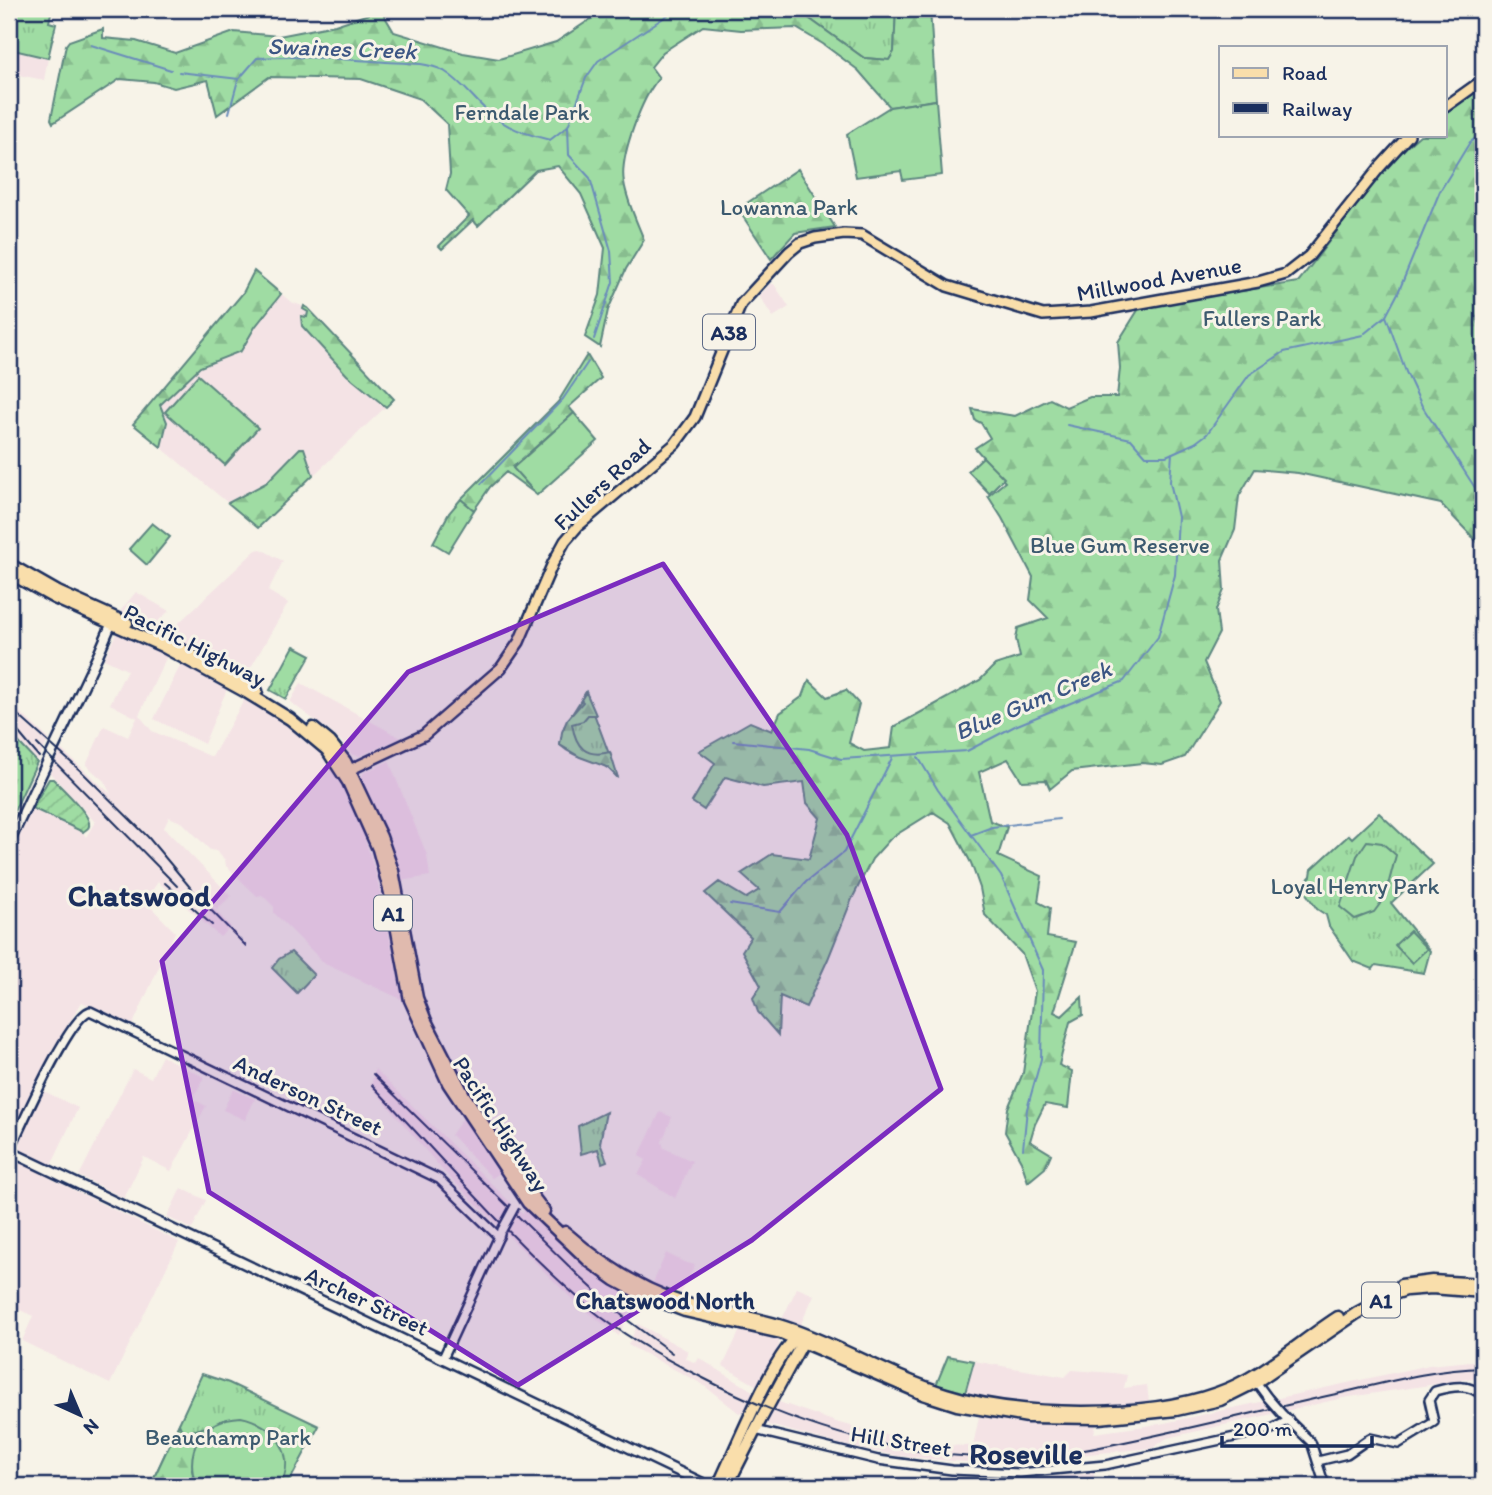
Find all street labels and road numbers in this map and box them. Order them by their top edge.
street label: Millwood Avenue [1074,251,1244,307]
road number: A38 [703,314,755,350]
street label: Fullers Road [548,432,656,536]
street label: Pacific Highway [119,597,271,693]
road number: A1 [374,895,412,930]
street label: Anderson Street [229,1048,387,1142]
street label: Pacific Highway [447,1051,555,1197]
street label: Archer Street [301,1260,433,1342]
road number: A1 [1362,1282,1400,1318]
street label: Hill Street [849,1419,954,1463]

